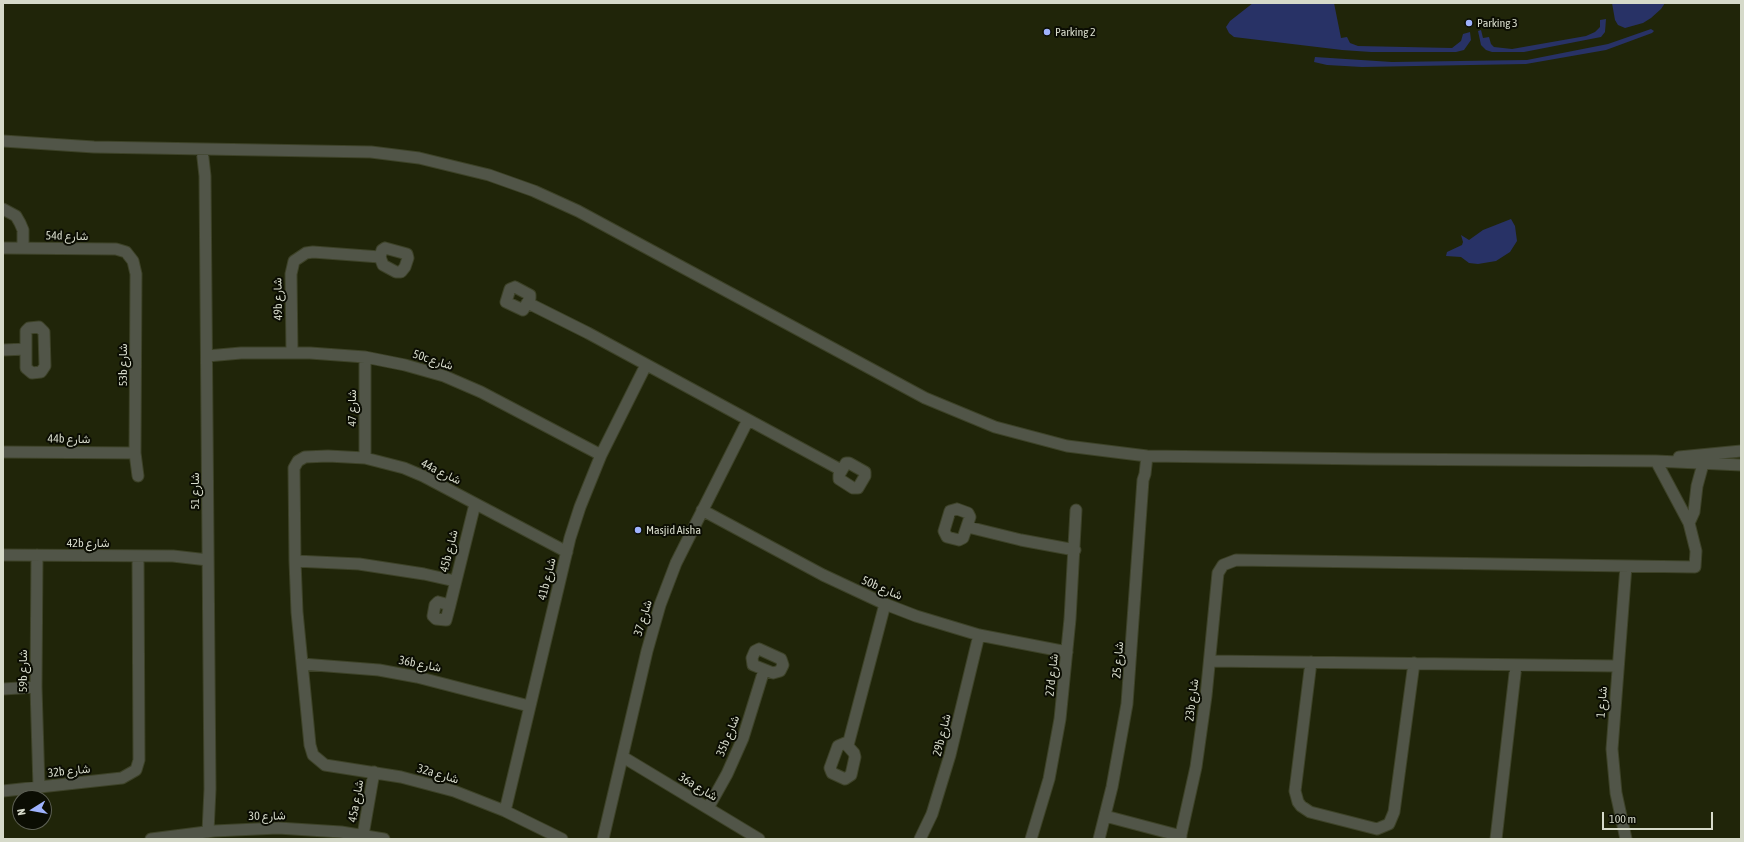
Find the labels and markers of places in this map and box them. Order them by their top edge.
place label: Parking 3 [1477,16,1518,30]
marker: Parking 3 [1464,18,1474,28]
place label: Parking 2 [1055,25,1096,39]
marker: Parking 2 [1042,27,1052,37]
place label: Masjid Aisha [646,523,701,537]
marker: Masjid Aisha [633,525,643,535]

